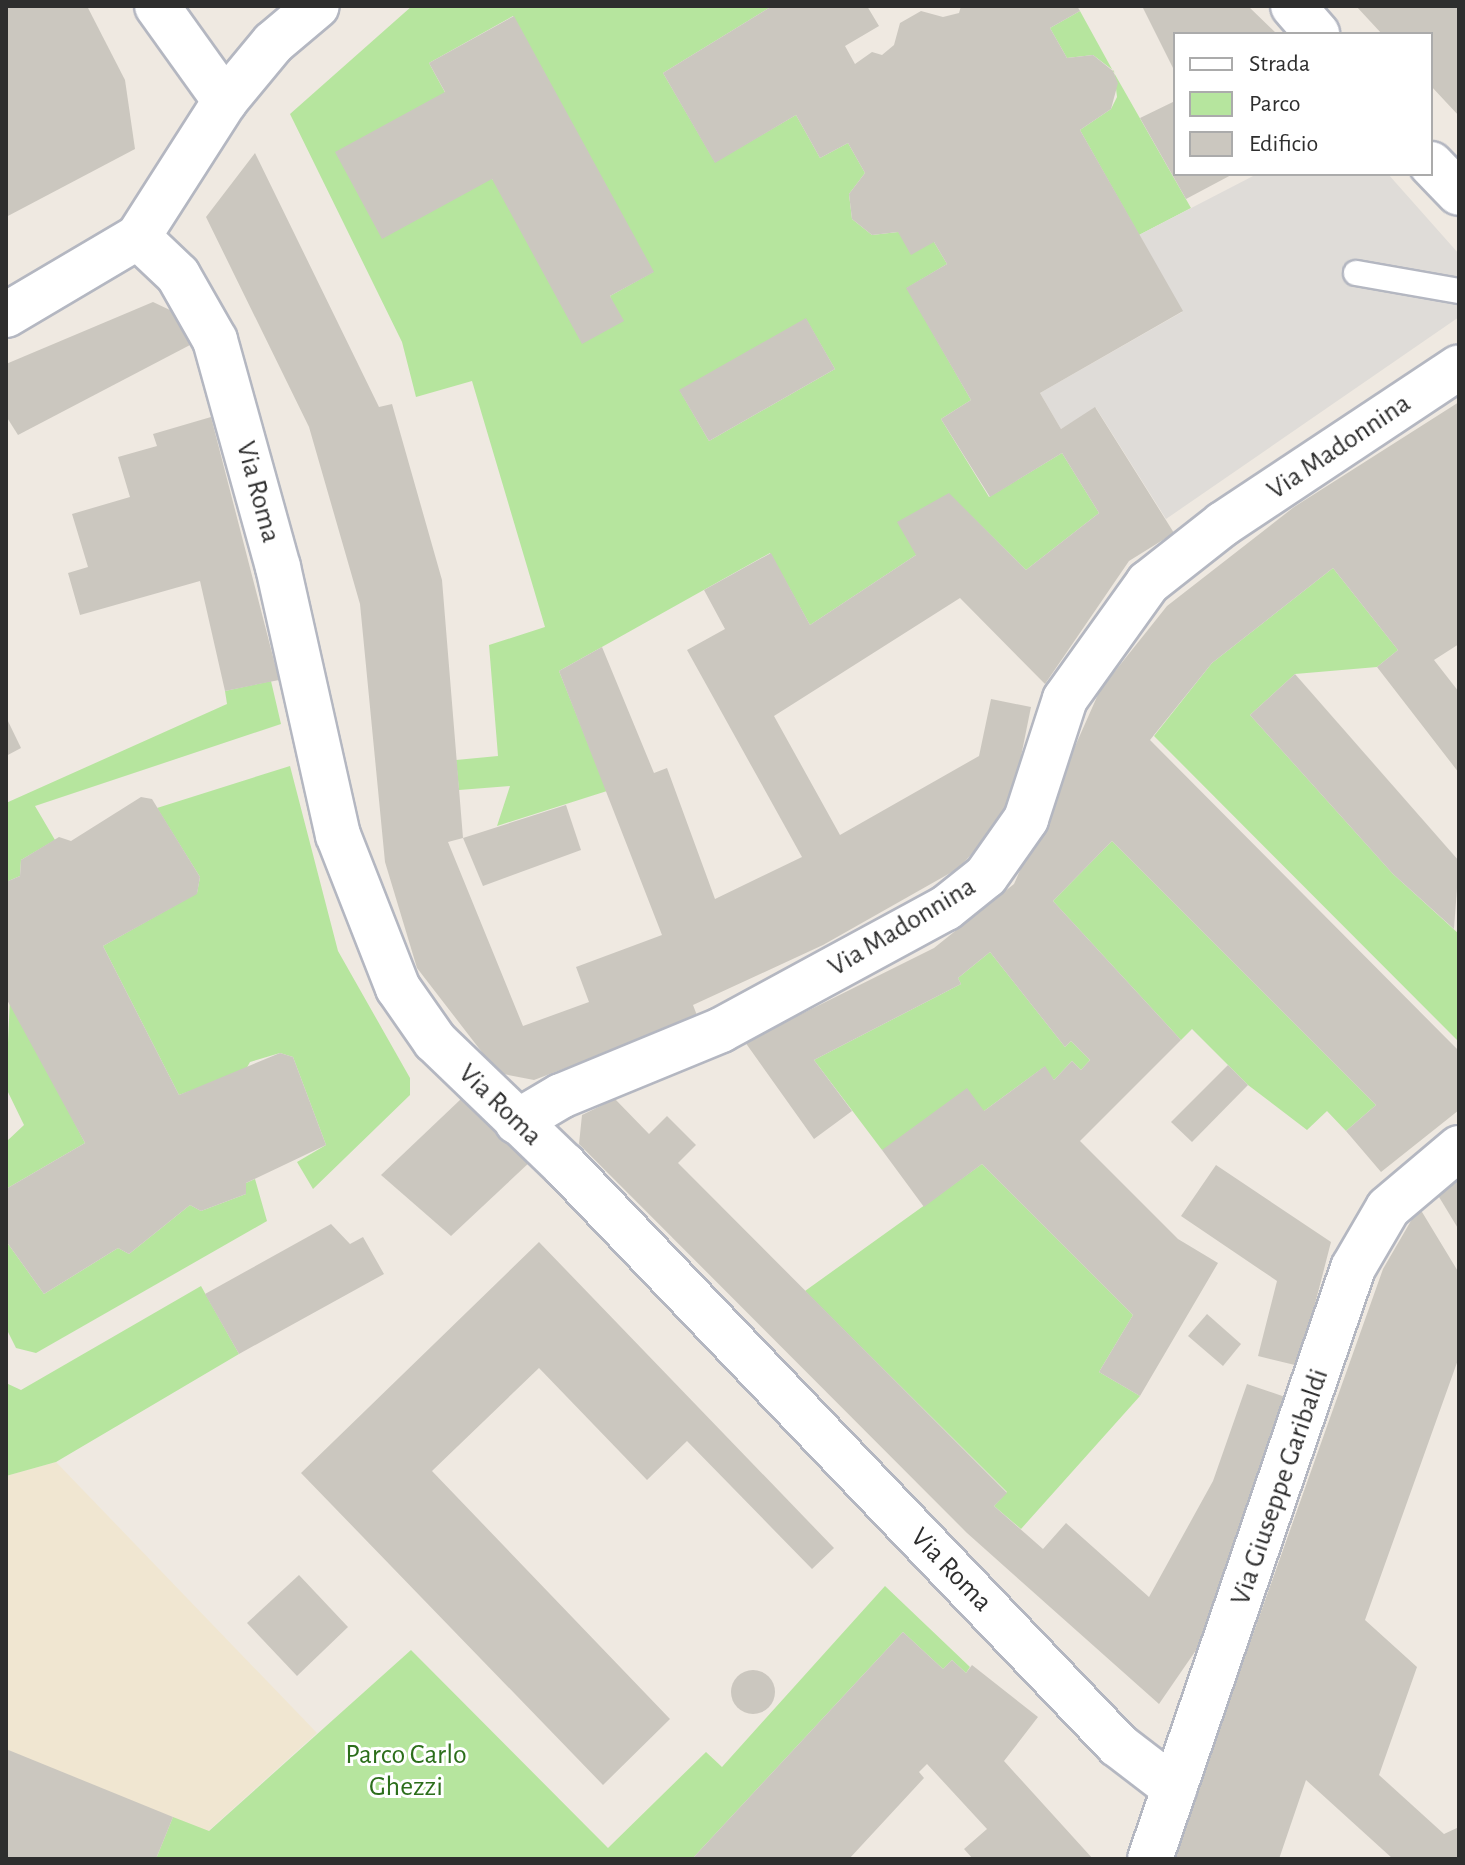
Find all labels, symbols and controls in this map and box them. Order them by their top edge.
legend [1173,32,1433,176]
text: Strada [1249,52,1310,76]
text: Parco [1249,92,1300,116]
text: Edificio [1249,132,1318,156]
street label: Via Madonnina [1261,387,1417,507]
street label: Via Roma [228,438,288,546]
street label: Via Madonnina [822,870,982,984]
street label: Via Roma [451,1057,549,1153]
street label: Via Giuseppe Garibaldi [1224,1364,1336,1610]
street label: Via Roma [903,1521,999,1619]
park label: Parco Carlo Ghezzi [345,1738,467,1804]

